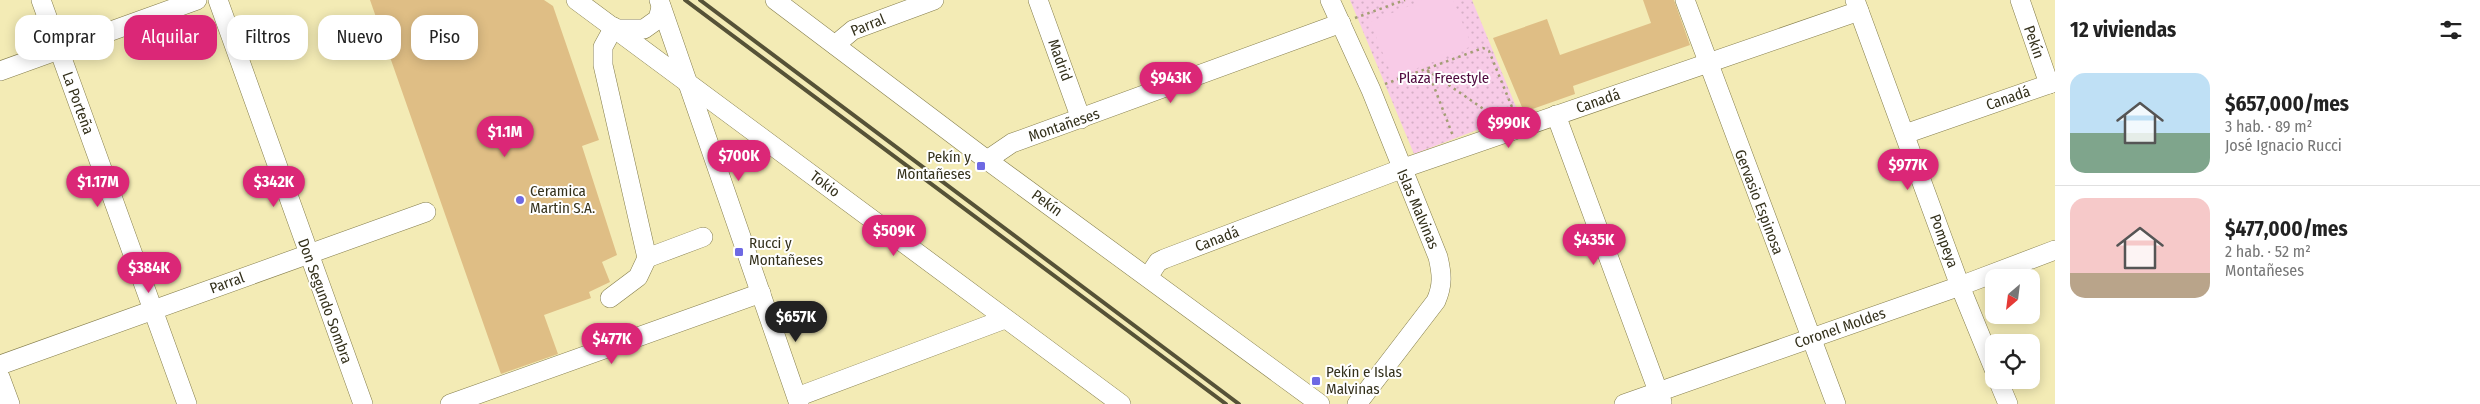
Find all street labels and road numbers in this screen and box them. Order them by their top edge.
street label: Parral [848,10,888,40]
street label: Pekín [2020,23,2048,61]
street label: Madrid [1044,37,1076,83]
street label: La Porteña [58,69,98,137]
street label: Canadá [1984,82,2032,114]
street label: Canadá [1574,85,1622,117]
street label: Montañeses [1026,104,1102,146]
street label: Gervasio Espinosa [1731,147,1787,257]
street label: Islas Malvinas [1393,166,1443,252]
street label: Tokio [807,167,844,201]
street label: Pekín [1028,186,1066,220]
street label: Pompeya [1926,212,1962,270]
street label: Canadá [1193,222,1241,256]
street label: Don Segundo Sombra [294,236,356,366]
street label: Parral [207,268,247,298]
street label: Coronel Moldes [1792,304,1888,352]

